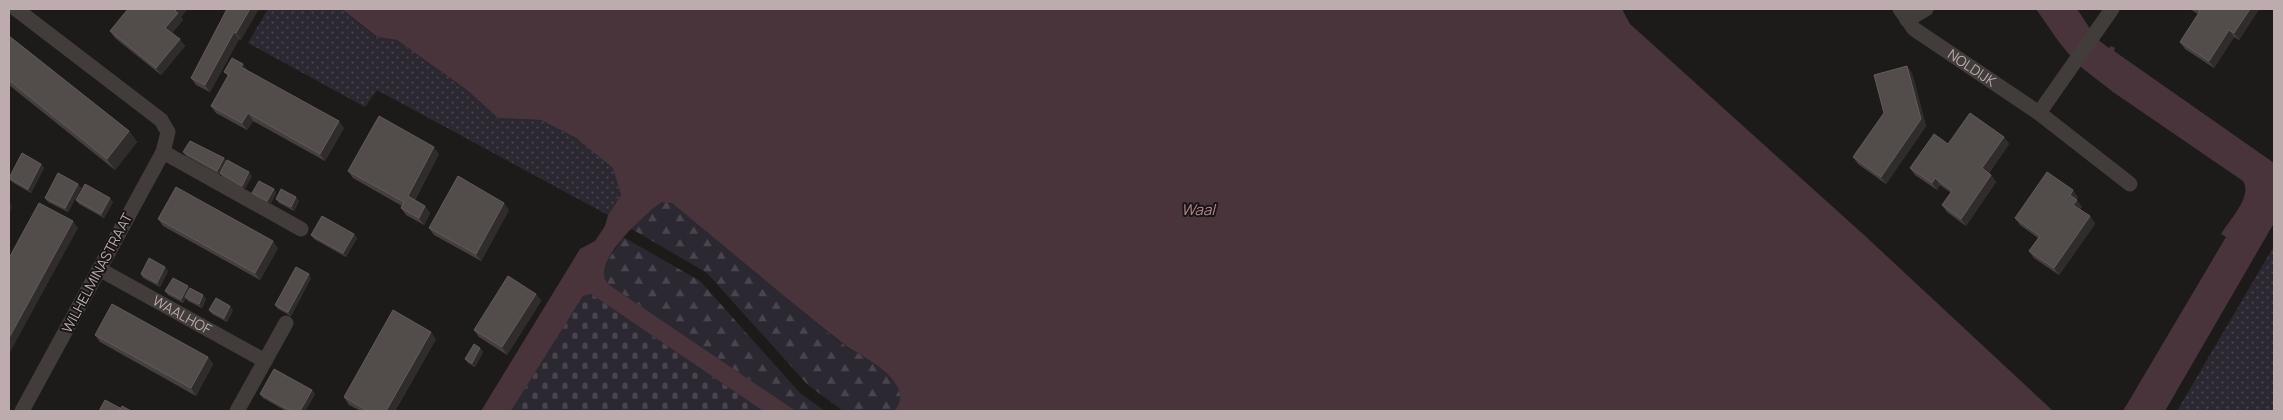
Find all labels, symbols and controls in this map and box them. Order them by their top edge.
street label: NOLDIJK [1944,44,2000,91]
water label: Waal [1181,199,1217,220]
street label: WILHELMINASTRAAT [57,209,136,336]
street label: WAALHOF [150,291,215,339]

